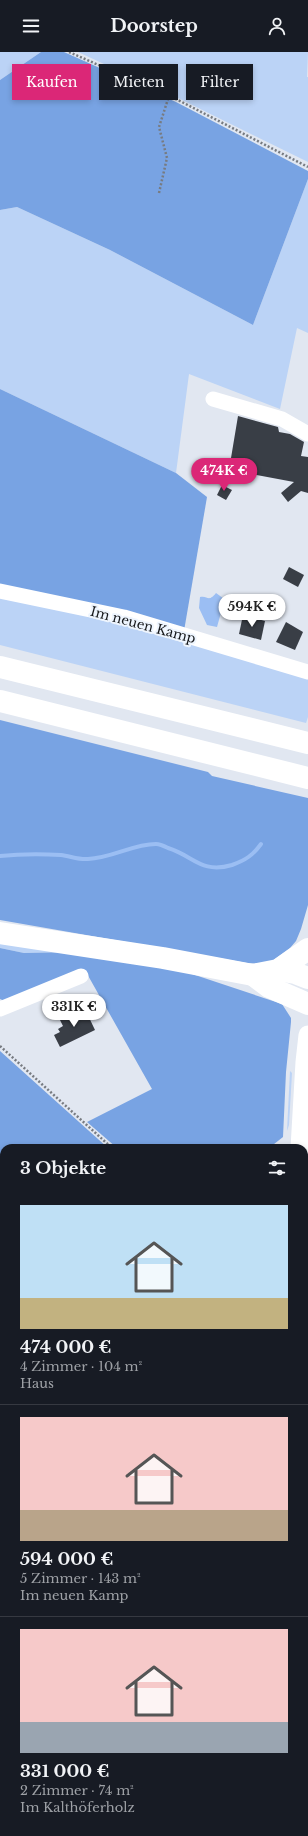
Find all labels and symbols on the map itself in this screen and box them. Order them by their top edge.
pin: 474K € [191,458,257,492]
pin: 594K € [219,594,285,628]
street label: Im neuen Kamp [88,603,198,647]
pin: 331K € [41,994,107,1028]

